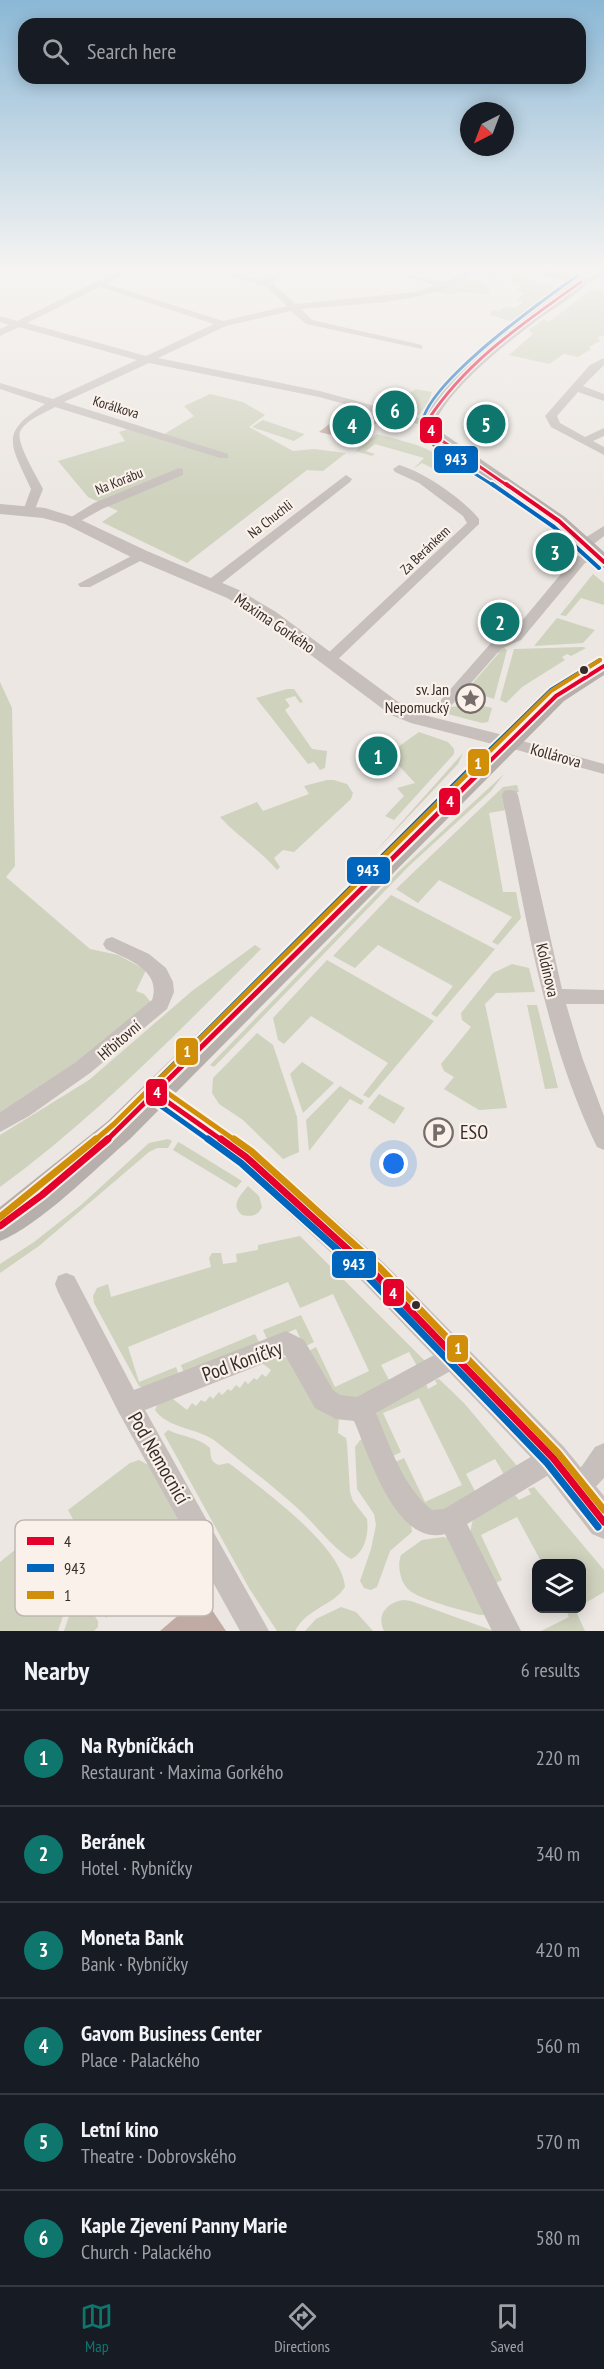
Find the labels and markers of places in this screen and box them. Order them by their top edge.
pin: 6 [376,388,414,432]
pin: 4 [332,402,372,448]
pin: 5 [466,402,506,446]
pin: 3 [536,530,574,574]
pin: 2 [480,600,520,644]
unlabelled marker [578,664,590,676]
place label: sv. Jan Nepomucký [385,679,449,717]
place icon: sv. Jan Nepomucký [454,682,486,714]
pin: 1 [358,734,398,778]
parking icon: ESO [423,1116,455,1148]
place label: ESO [460,1119,488,1145]
unlabelled marker [410,1299,422,1311]

